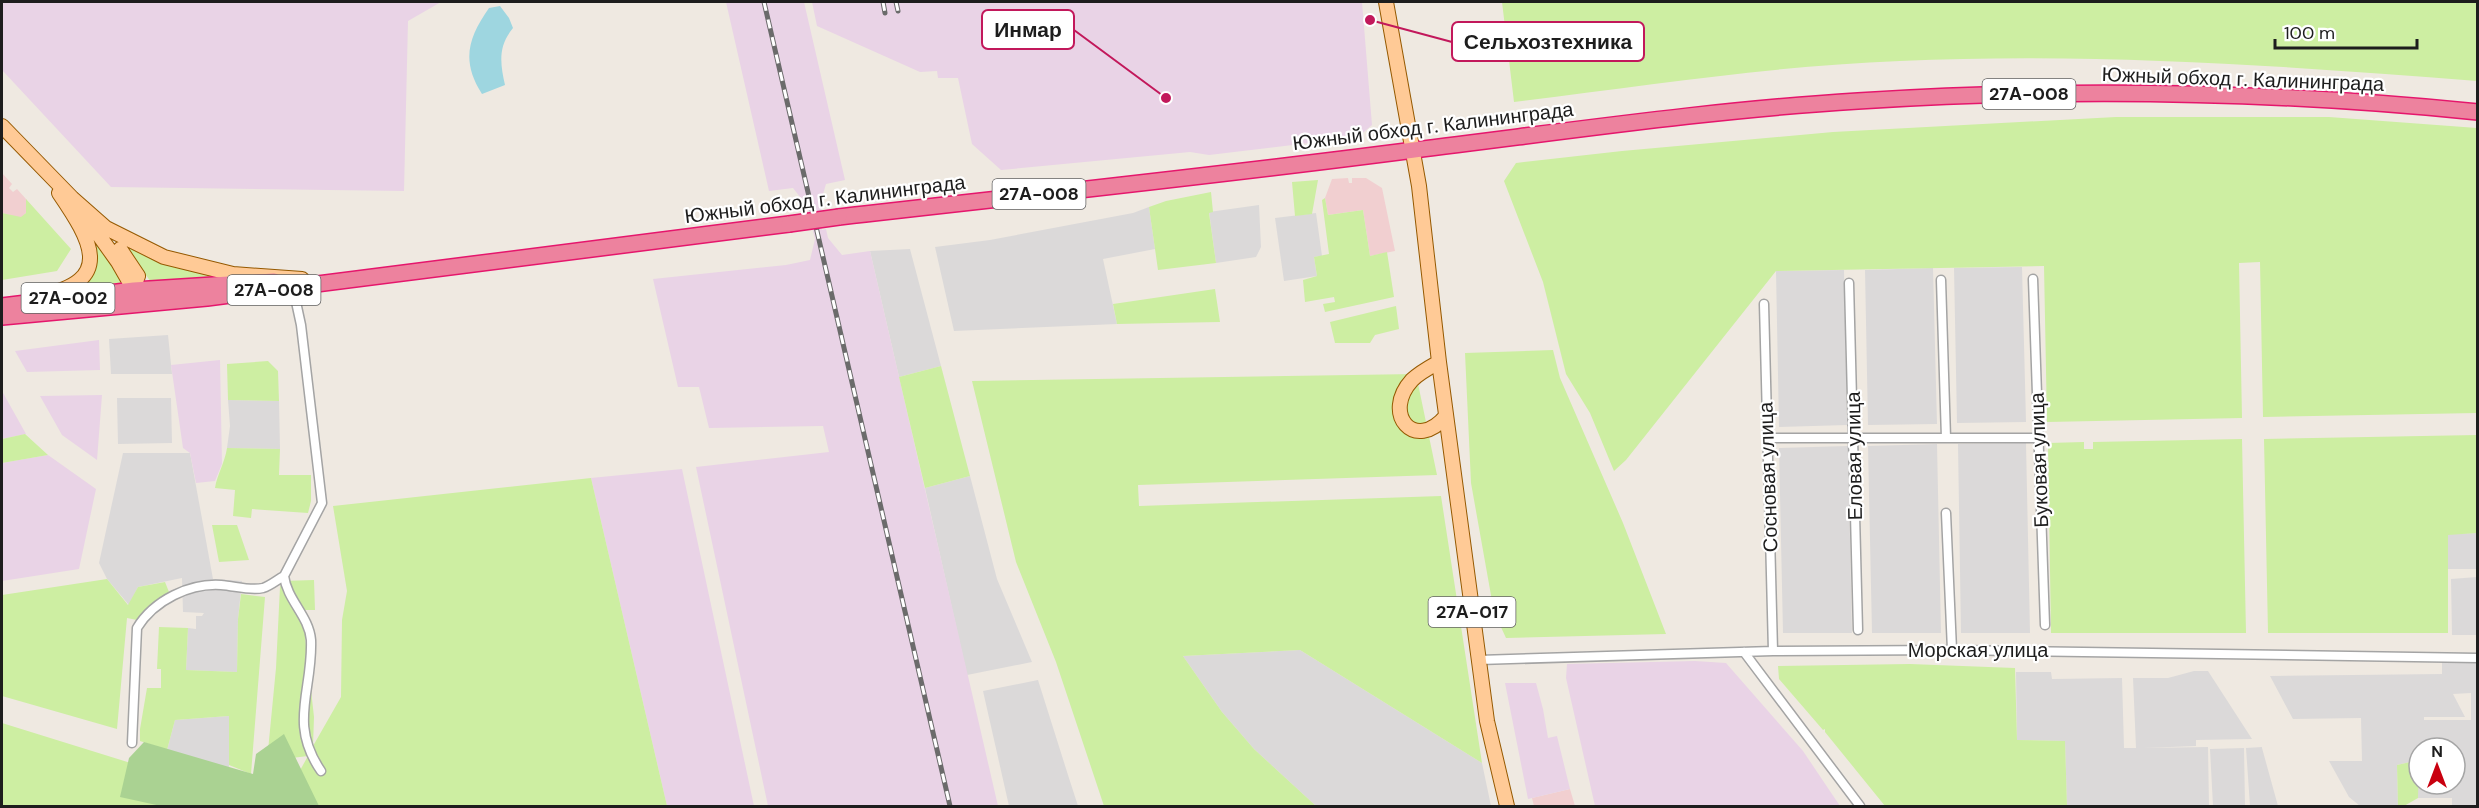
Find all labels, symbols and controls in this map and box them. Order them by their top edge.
callout: Инмар [982,10,1074,49]
scale bar [2275,12,2418,50]
text: Инмар [994,16,1062,44]
text: 100 m [2284,21,2335,45]
callout: Сельхозтехника [1452,22,1644,61]
text: Сельхозтехника [1464,28,1633,56]
street label: Южный обход г. Калининграда [2101,61,2386,97]
road number: 27А-008 [1982,79,2076,109]
street label: Южный обход г. Калининграда [1291,96,1576,156]
street label: Южный обход г. Калининграда [683,169,968,229]
road number: 27А-008 [992,179,1086,209]
road number: 27А-008 [228,275,320,305]
road number: 27А-002 [22,283,115,313]
street label: Еловая улица [1840,390,1868,521]
street label: Буковая улица [2024,391,2054,528]
street label: Сосновая улица [1752,401,1784,553]
road number: 27А-017 [1428,597,1516,627]
street label: Морская улица [1908,637,2049,663]
north arrow [2407,736,2467,796]
text: N [2431,741,2443,762]

